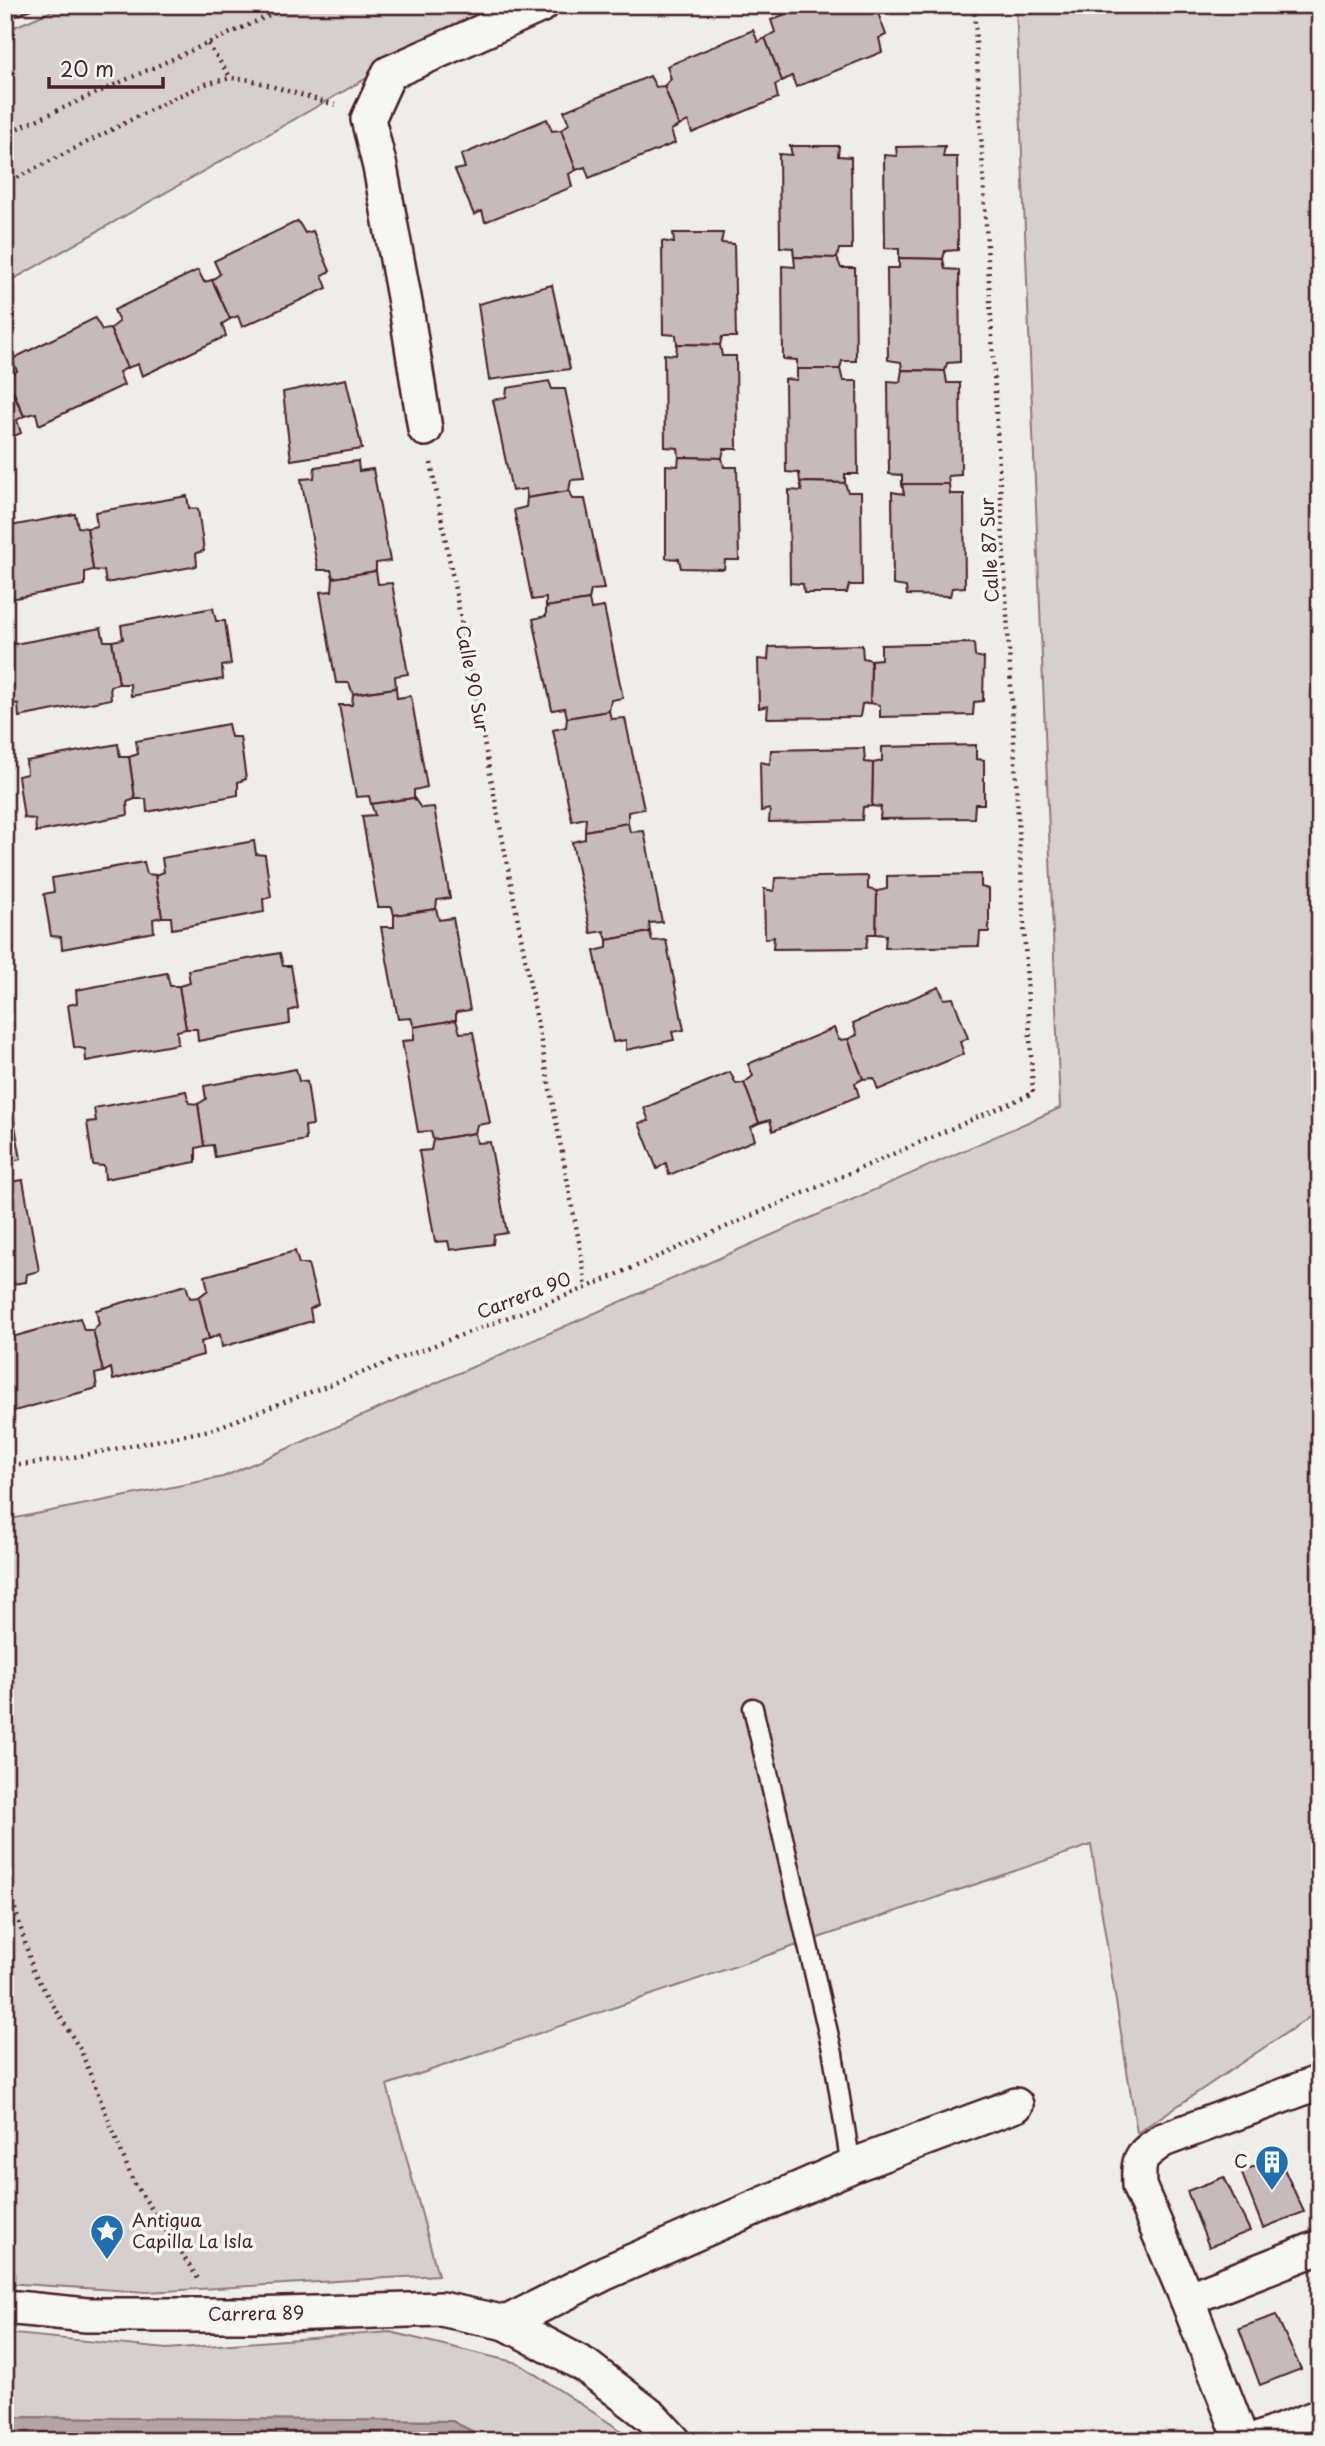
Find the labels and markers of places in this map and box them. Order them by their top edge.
building icon: C [1253,2143,1291,2192]
place label: C [1234,2147,1248,2174]
place label: Antigua Capilla La Isla [132,2206,254,2254]
place icon: Antigua Capilla La Isla [88,2212,126,2261]

